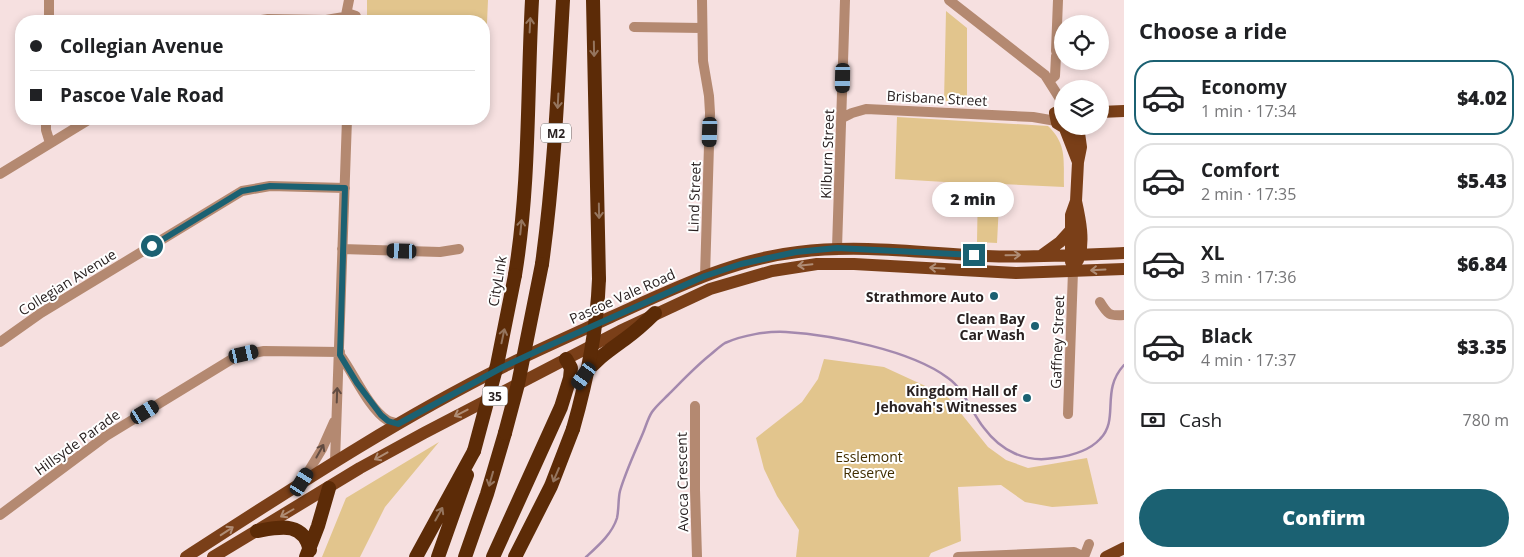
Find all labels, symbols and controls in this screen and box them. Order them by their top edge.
map controls [1054,15,1109,135]
button: locate [1054,15,1109,70]
text: Choose a ride [1139,15,1287,45]
one-way arrow [526,17,535,33]
text: Collegian Avenue [60,33,223,59]
one-way arrow [589,40,599,56]
car [835,63,850,93]
text: Economy [1201,74,1287,100]
icon: car [1141,75,1186,120]
button: layers [1054,80,1109,135]
text: Pascoe Vale Road [60,82,224,108]
text: $4.02 [1457,85,1507,111]
street label: Brisbane Street [886,86,988,110]
one-way arrow [553,93,562,109]
text: 1 min · 17:34 [1201,100,1296,122]
street label: Kilburn Street [816,109,838,199]
car [701,117,718,147]
road number: M2 [541,124,571,142]
text: Comfort [1201,157,1280,183]
icon: car [1141,158,1186,203]
street label: Lind Street [683,161,705,233]
text: $5.43 [1457,168,1507,194]
callout: 2 min [933,182,1015,218]
text: 2 min · 17:35 [1201,183,1296,205]
text: 2 min [950,188,996,210]
one-way arrow [594,203,603,219]
one-way arrow [516,219,526,235]
route start [141,235,163,257]
text: XL [1201,240,1224,266]
icon: car [1141,241,1186,286]
car [386,243,417,259]
street label: Collegian Avenue [14,244,120,320]
route end [963,244,985,266]
one-way arrow [1005,251,1021,260]
text: $6.84 [1457,251,1507,277]
street label: CityLink [483,254,511,308]
one-way arrow [797,260,813,270]
street label: Pascoe Vale Road [566,264,678,328]
one-way arrow [929,264,945,273]
one-way arrow [1091,265,1107,275]
text: 3 min · 17:36 [1201,266,1296,288]
place label: Strathmore Auto [866,287,984,306]
marker: Strathmore Auto [988,290,1000,302]
street label: Gaffney Street [1046,295,1068,389]
place label: Clean Bay Car Wash [956,309,1025,344]
marker: Clean Bay Car Wash [1029,320,1041,332]
text: Black [1201,323,1253,349]
icon: car [1141,324,1186,369]
one-way arrow [499,329,509,345]
text: $3.35 [1457,334,1507,360]
car [227,343,260,365]
text: 4 min · 17:37 [1201,349,1296,371]
car [569,359,598,393]
place label: Kingdom Hall of Jehovah's Witnesses [874,381,1019,416]
road number: 35 [482,386,508,406]
one-way arrow [332,387,342,404]
marker: Kingdom Hall of Jehovah's Witnesses [1021,392,1033,404]
car [128,398,161,426]
street label: Hillsyde Parade [31,405,123,479]
icon: cash [1139,406,1167,434]
text: Cash [1179,407,1222,433]
one-way arrow [454,409,469,418]
text: 780 m [1463,409,1509,431]
street label: Avoca Crescent [672,432,692,532]
one-way arrow [316,445,326,459]
park label: Esslemont Reserve [835,447,903,482]
one-way arrow [375,452,389,462]
car [287,465,316,499]
one-way arrow [550,467,560,482]
one-way arrow [486,471,496,487]
button: Confirm [1139,489,1509,547]
one-way arrow [434,507,444,522]
one-way arrow [281,508,295,518]
one-way arrow [219,525,233,535]

